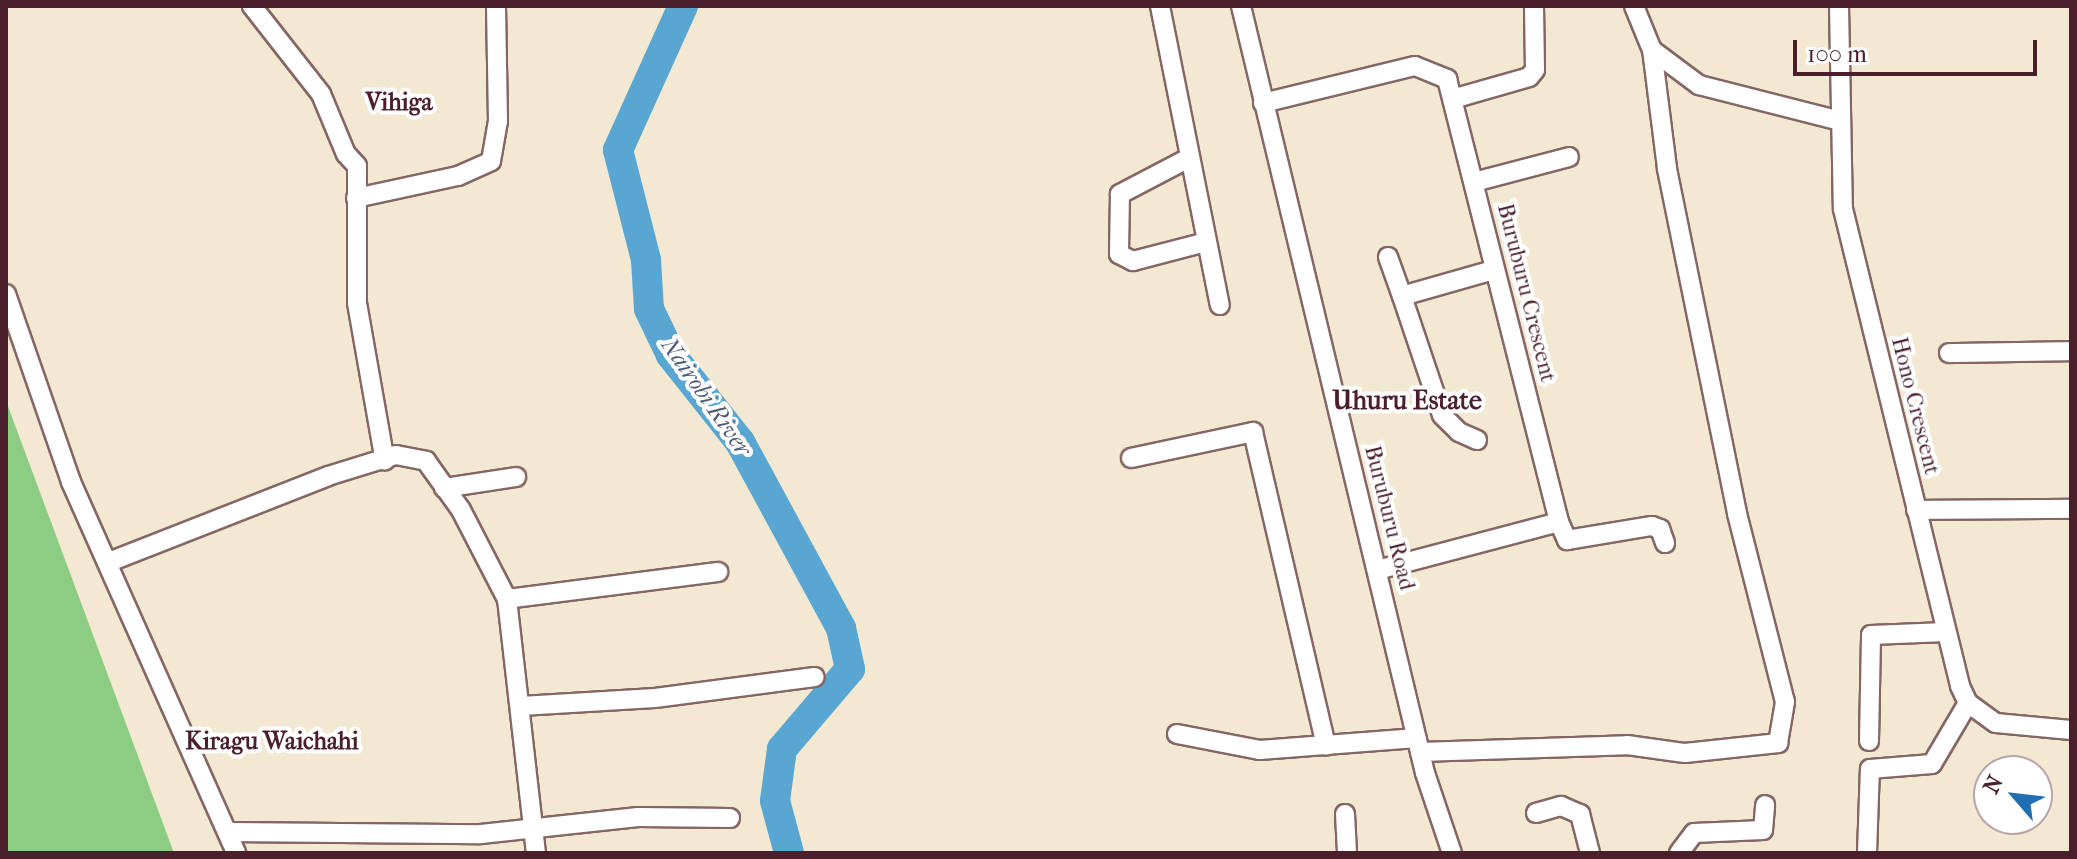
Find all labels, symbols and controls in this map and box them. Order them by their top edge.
scale bar [1797,24,2041,74]
text: 100 m [1807,40,1867,68]
district label: Vihiga [365,89,433,117]
street label: Buruburu Crescent [1491,201,1561,385]
water label: Nairobi River [655,332,757,462]
street label: Hono Crescent [1885,335,1945,477]
district label: Uhuru Estate [1332,385,1482,417]
street label: Buruburu Road [1358,443,1420,593]
district label: Kiragu Waichahi [185,728,359,756]
north arrow [1973,755,2053,835]
text: N [1978,771,2009,798]

